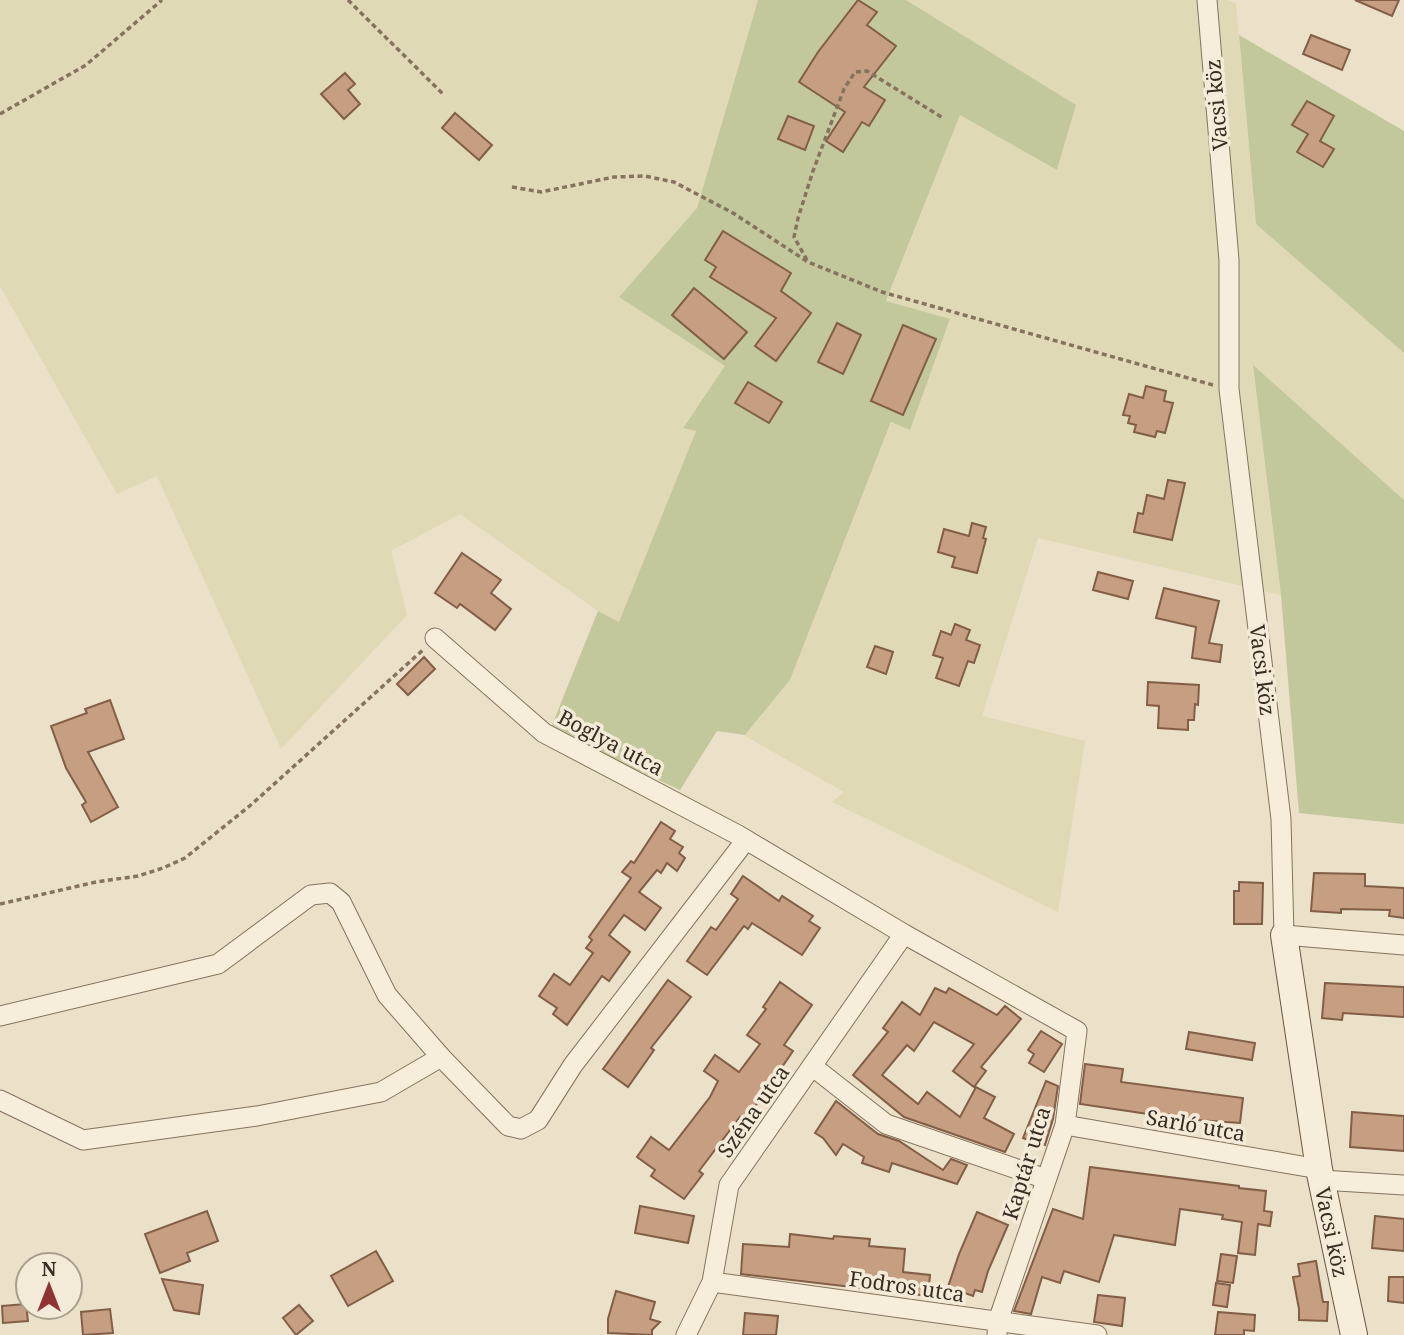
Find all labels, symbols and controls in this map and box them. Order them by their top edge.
street label: Vacsi köz [1198,58,1234,152]
street label: Vacsi köz [1244,623,1282,717]
street label: Boglya utca [553,702,669,782]
street label: Széna utca [711,1059,795,1163]
street label: Kaptár utca [996,1103,1056,1223]
street label: Sarló utca [1144,1103,1248,1147]
street label: Vacsi köz [1309,1184,1355,1280]
north arrow [14,1251,84,1321]
text: N [42,1256,57,1282]
street label: Fodros utca [847,1264,967,1308]

